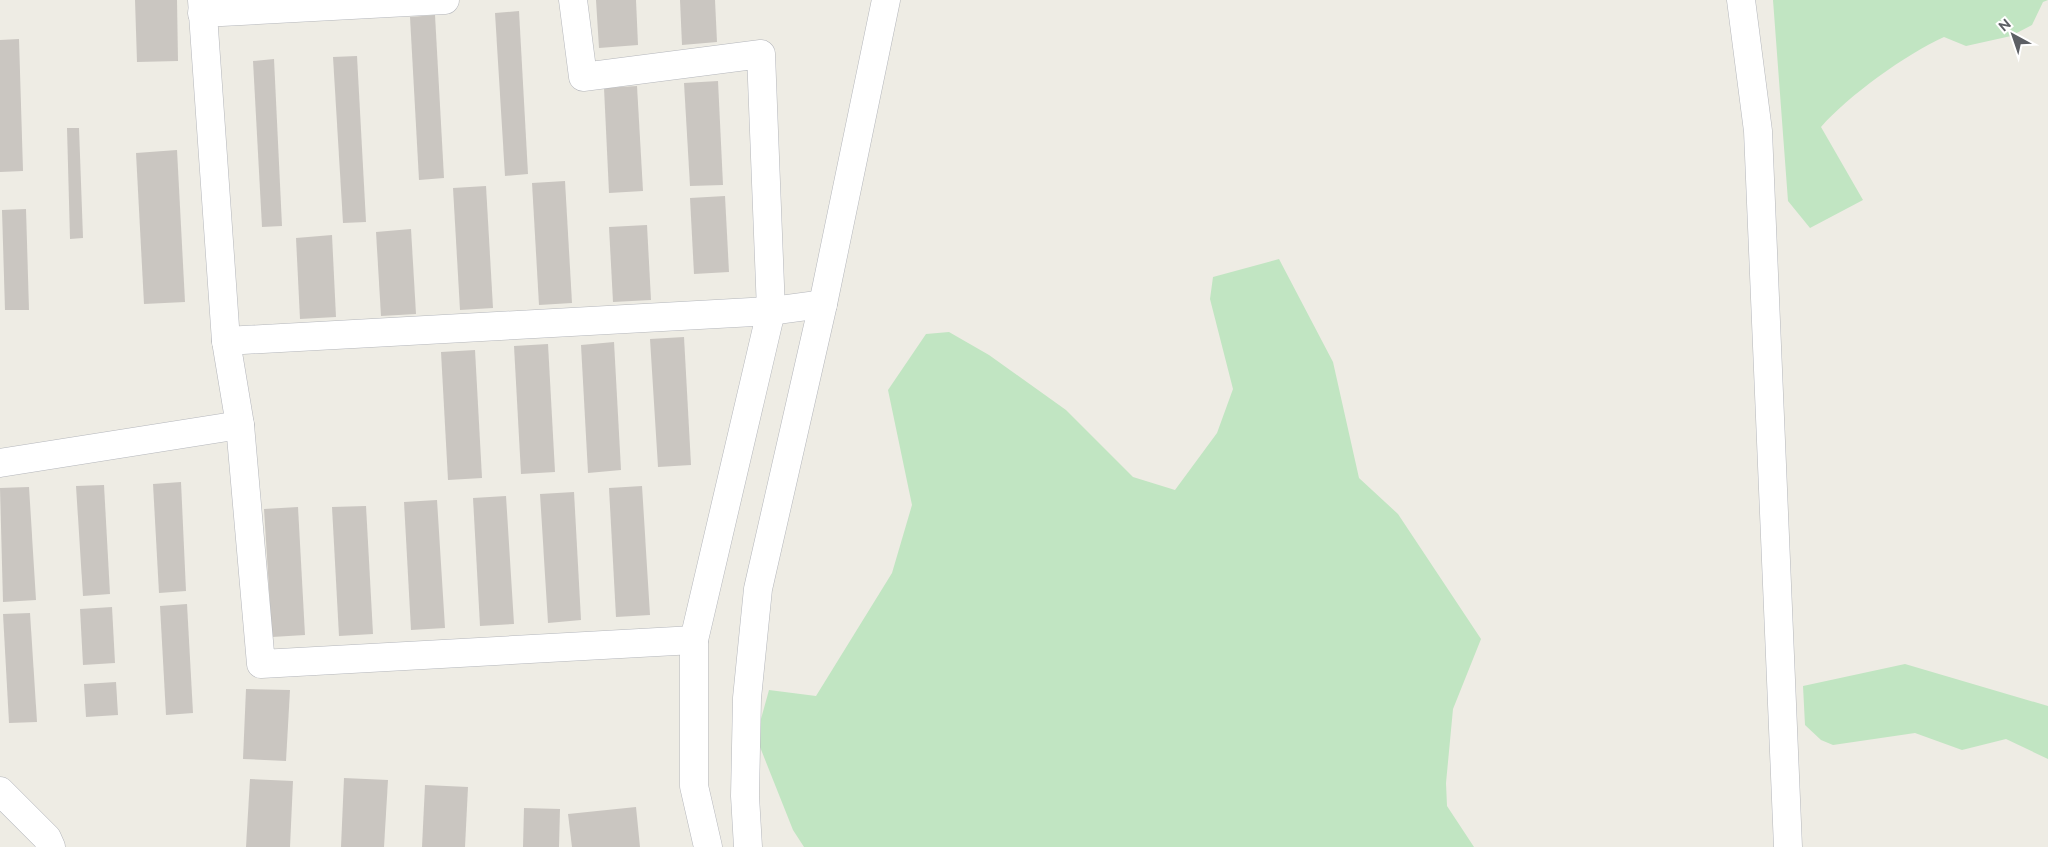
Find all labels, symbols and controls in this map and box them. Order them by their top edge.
north arrow [1988,10,2038,60]
text: N [1995,15,2014,35]

